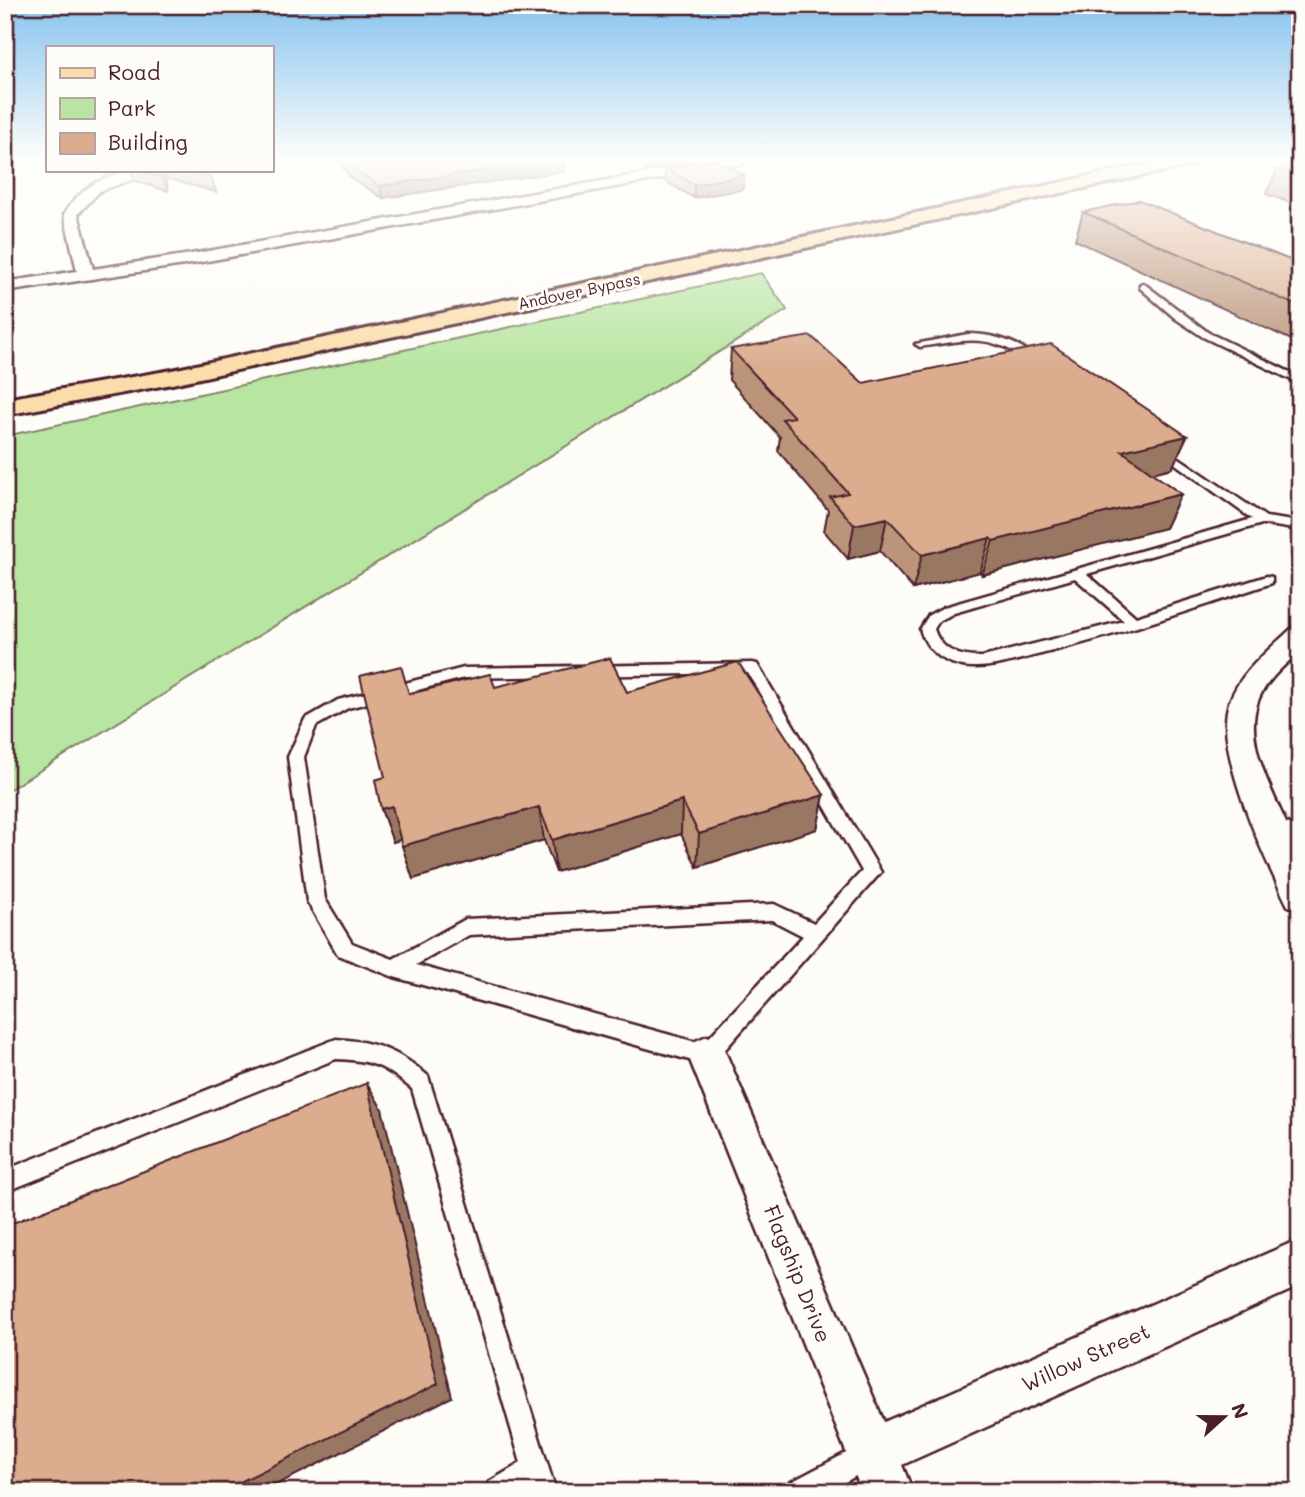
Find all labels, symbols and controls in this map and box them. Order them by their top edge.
legend [46,46,273,172]
text: Road [108,58,160,85]
text: Park [108,94,156,121]
text: Building [108,128,188,155]
street label: Andover Bypass [516,267,642,314]
street label: Flagship Drive [759,1201,838,1346]
street label: Willow Street [1017,1316,1154,1397]
north arrow [1190,1382,1260,1452]
text: N [1226,1400,1255,1422]

